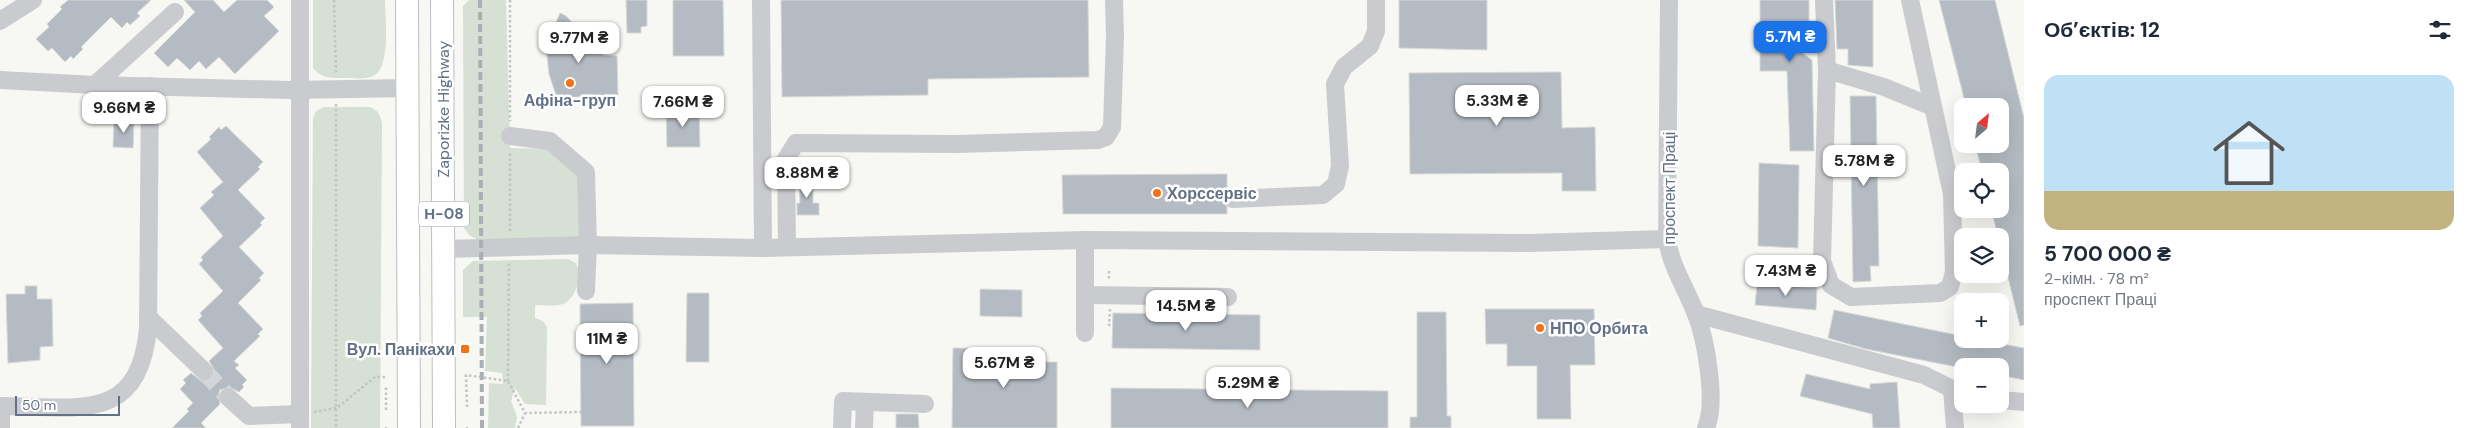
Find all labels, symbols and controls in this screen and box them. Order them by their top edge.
text: Об’єктів: 12 [2044,16,2160,44]
icon: filters [2426,16,2454,44]
pin: 5.7M ₴ [1749,20,1831,63]
pin: 9.77M ₴ [533,22,625,64]
text: 5.7M ₴ [1765,26,1815,47]
text: 9.77M ₴ [549,27,609,48]
street label: Zaporizke Highway [433,40,454,177]
marker: Афіна-груп [564,77,576,89]
pin: 5.33M ₴ [1451,84,1543,127]
pin: 7.66M ₴ [637,86,729,128]
place label: Афіна-груп [524,90,616,111]
text: 5.33M ₴ [1466,90,1528,111]
text: 7.66M ₴ [653,91,713,112]
pin: 9.66M ₴ [78,92,170,134]
text: 9.66M ₴ [93,97,155,118]
north arrow [1954,98,2009,152]
map controls [1954,98,2009,413]
icon: home [2204,108,2294,198]
street label: проспект Праці [1659,132,1680,244]
pin: 5.78M ₴ [1818,144,1910,187]
text: 5.78M ₴ [1834,150,1894,171]
pin: 8.88M ₴ [761,156,853,199]
text: 8.88M ₴ [775,162,839,183]
button: locate [1954,163,2009,218]
place label: Хорссервіс [1167,183,1257,204]
marker: Хорссервіс [1151,187,1163,199]
road number: Н-08 [419,202,469,226]
button: layers [1954,228,2009,283]
text: 5 700 000 ₴ [2044,240,2171,268]
pin: 7.43M ₴ [1740,254,1832,297]
text: 7.43M ₴ [1756,260,1816,281]
text: 2-кімн. · 78 m² [2044,268,2149,289]
text: проспект Праці [2044,289,2157,310]
pin: 14.5M ₴ [1140,290,1232,332]
button: + [1954,293,2009,348]
text: 14.5M ₴ [1157,295,1215,316]
place label: НПО Орбита [1550,318,1648,339]
pin: 11M ₴ [572,322,642,365]
marker: НПО Орбита [1534,322,1546,334]
text: 11M ₴ [587,328,627,349]
place label: Вул. Панікахи [347,339,455,360]
marker: Вул. Панікахи [459,343,471,355]
pin: 5.67M ₴ [958,346,1050,389]
text: 5.67M ₴ [974,352,1034,373]
button: − [1954,358,2009,413]
pin: 5.29M ₴ [1202,366,1294,409]
text: 5.29M ₴ [1217,372,1279,393]
scale bar [15,393,120,416]
text: 50 m [22,396,56,414]

